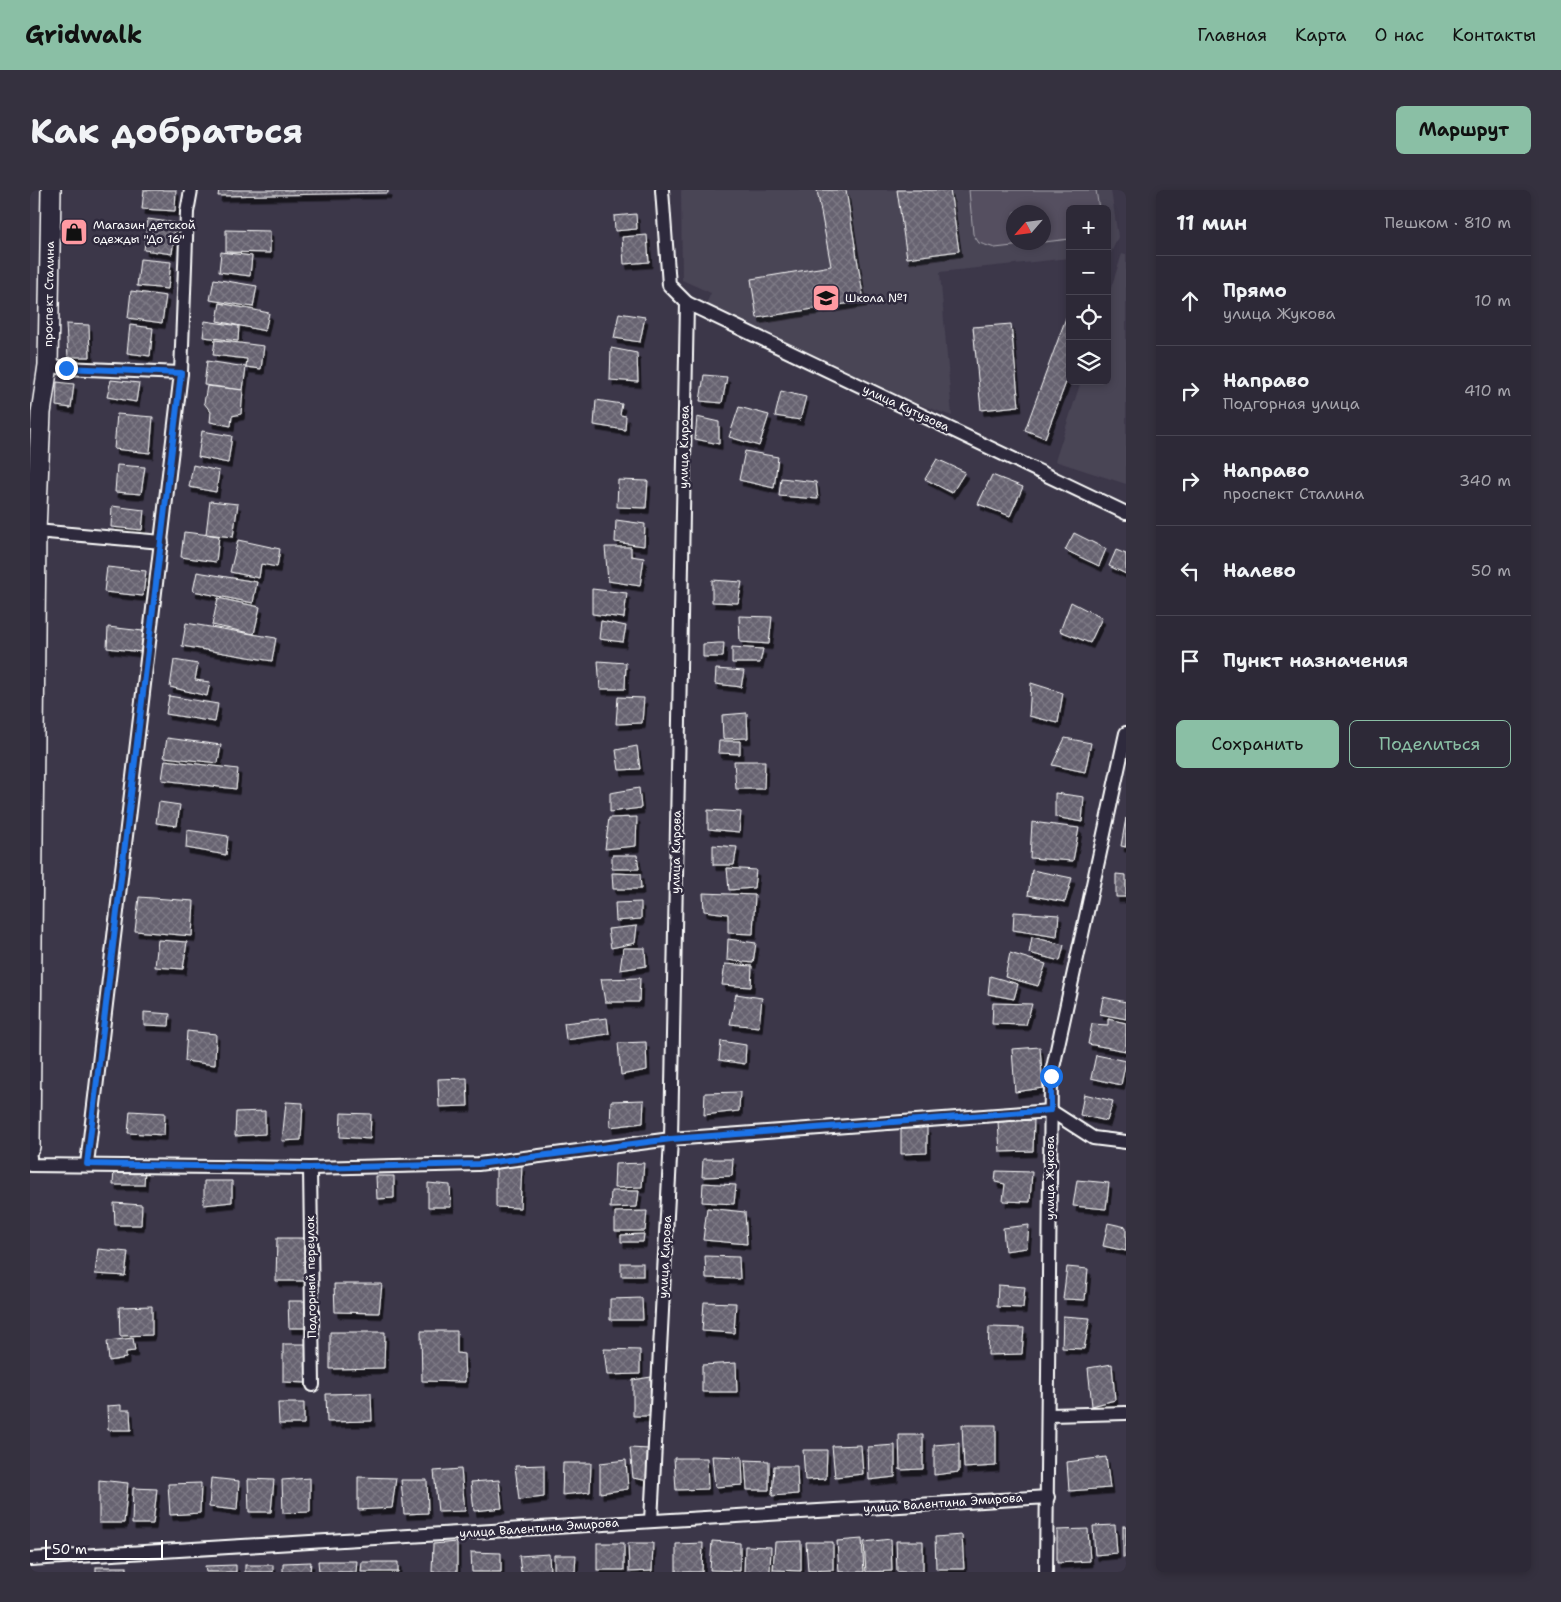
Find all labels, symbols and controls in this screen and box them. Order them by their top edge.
text: Gridwalk [25,19,142,51]
text: Главная [1197,23,1267,47]
text: Карта [1295,23,1347,47]
text: О нас [1375,23,1424,47]
text: Контакты [1452,23,1536,47]
button: Маршрут [1396,106,1531,154]
text: Как добраться [30,107,303,154]
north arrow [1006,205,1051,250]
map controls [1066,205,1111,385]
button: + [1066,205,1111,250]
text: 11 мин [1176,209,1247,237]
text: Пешком · 810 m [1384,212,1511,233]
shop icon: Магазин детской одежды "До 16" [59,217,89,247]
place label: Магазин детской одежды "До 16" [93,217,196,247]
street label: проспект Сталина [40,240,58,347]
button: − [1066,250,1111,295]
text: Прямо [1223,278,1287,303]
school or university icon: Школа №1 [811,283,841,313]
icon: ahead [1176,287,1204,315]
place label: Школа №1 [845,290,907,306]
text: 10 m [1474,290,1511,311]
button: locate [1066,295,1111,340]
text: улица Жукова [1223,303,1336,324]
button: layers [1066,340,1111,385]
route end [55,357,78,380]
text: Направо [1223,368,1309,393]
icon: right [1176,377,1204,405]
text: 410 m [1464,380,1511,401]
street label: улица Кутузова [860,381,953,435]
text: Подгорная улица [1223,393,1360,414]
street label: улица Кирова [675,405,693,489]
text: Направо [1223,458,1309,483]
icon: right [1176,467,1204,495]
text: 340 m [1459,470,1511,491]
text: проспект Сталина [1223,483,1364,504]
icon: left [1176,557,1204,585]
text: Налево [1223,558,1296,583]
text: 50 m [1471,560,1511,581]
icon: arrive [1176,647,1204,675]
text: Пункт назначения [1223,648,1408,673]
button: Сохранить [1176,720,1339,768]
button: Поделиться [1349,720,1511,768]
street label: улица Кирова [667,810,685,894]
route start [1040,1065,1063,1088]
street label: улица Жукова [1042,1135,1058,1220]
street label: улица Кирова [655,1214,675,1299]
street label: Подгорный переулок [302,1215,320,1339]
street label: улица Валентина Эмирова [863,1489,1024,1517]
street label: улица Валентина Эмирова [459,1514,620,1542]
scale bar [45,1537,162,1560]
text: 50 m [52,1540,87,1558]

